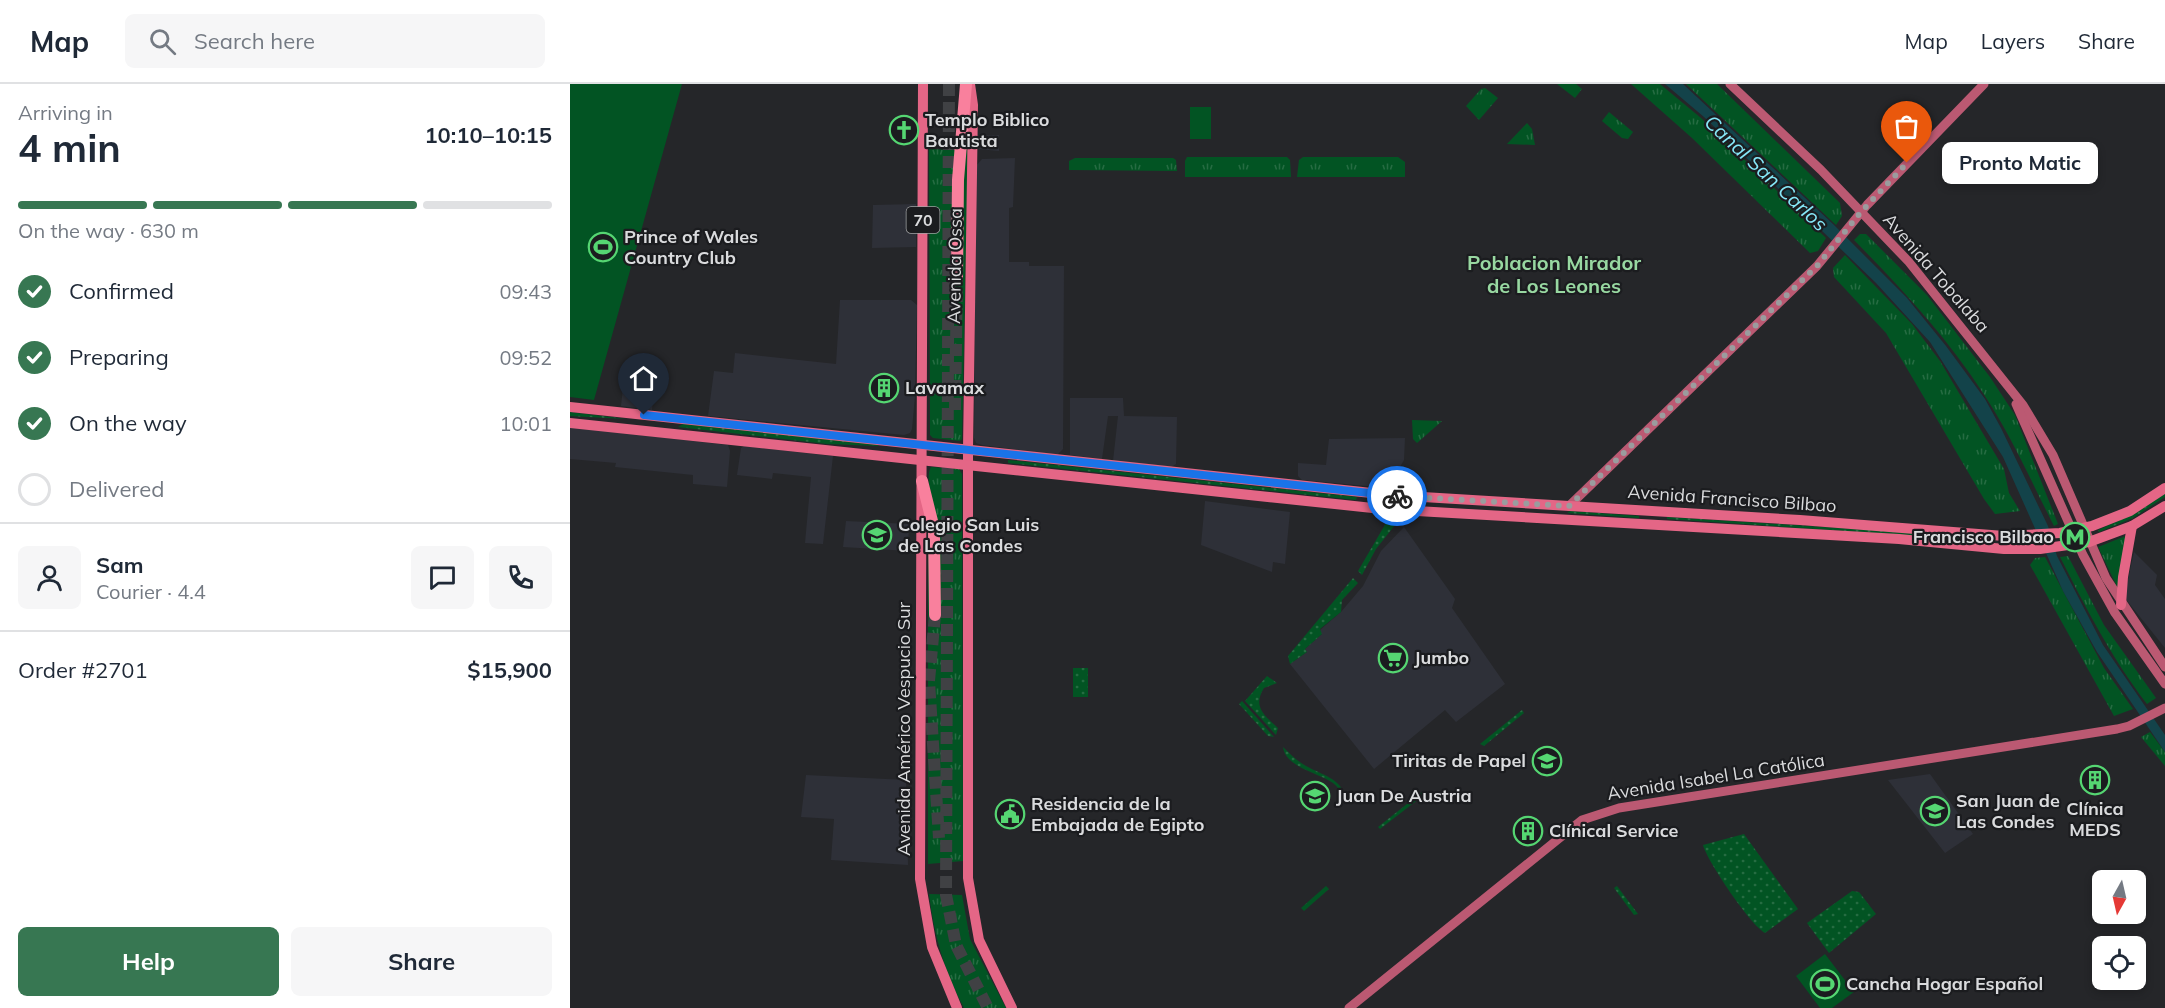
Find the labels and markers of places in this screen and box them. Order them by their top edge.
pin [1881,101,1932,163]
place label: Templo Biblico Bautista [925,108,1049,152]
church icon: Templo Biblico Bautista [888,114,920,146]
callout: Pronto Matic [1943,142,2099,184]
place label: Prince of Wales Country Club [624,225,758,269]
sports icon: Prince of Wales Country Club [587,231,619,263]
pin [618,353,669,415]
building icon: Lavamax [868,372,900,404]
place label: Lavamax [905,376,985,399]
place label: Colegio San Luis de Las Condes [898,513,1039,557]
school or university icon: Colegio San Luis de Las Condes [861,519,893,551]
metro station icon: Francisco Bilbao [2059,521,2091,553]
place label: Francisco Bilbao [1913,525,2054,548]
supermarket icon: Jumbo [1377,642,1409,674]
place label: Jumbo [1414,646,1469,669]
school or university icon: Tiritas de Papel [1531,745,1563,777]
place label: Tiritas de Papel [1392,749,1526,772]
building icon: Clínica MEDS [2079,764,2111,796]
school or university icon: Juan De Austria [1299,780,1331,812]
place label: Juan De Austria [1336,784,1472,807]
place label: San Juan de Las Condes [1956,789,2060,833]
place label: Residencia de la Embajada de Egipto [1031,792,1204,836]
school or university icon: San Juan de Las Condes [1919,795,1951,827]
place label: Clínica MEDS [2066,797,2124,841]
public building icon: Residencia de la Embajada de Egipto [994,798,1026,830]
building icon: Clínical Service [1512,815,1544,847]
place label: Clínical Service [1549,819,1679,842]
sports icon: Cancha Hogar Español [1809,968,1841,1000]
place label: Cancha Hogar Español [1846,972,2043,995]

